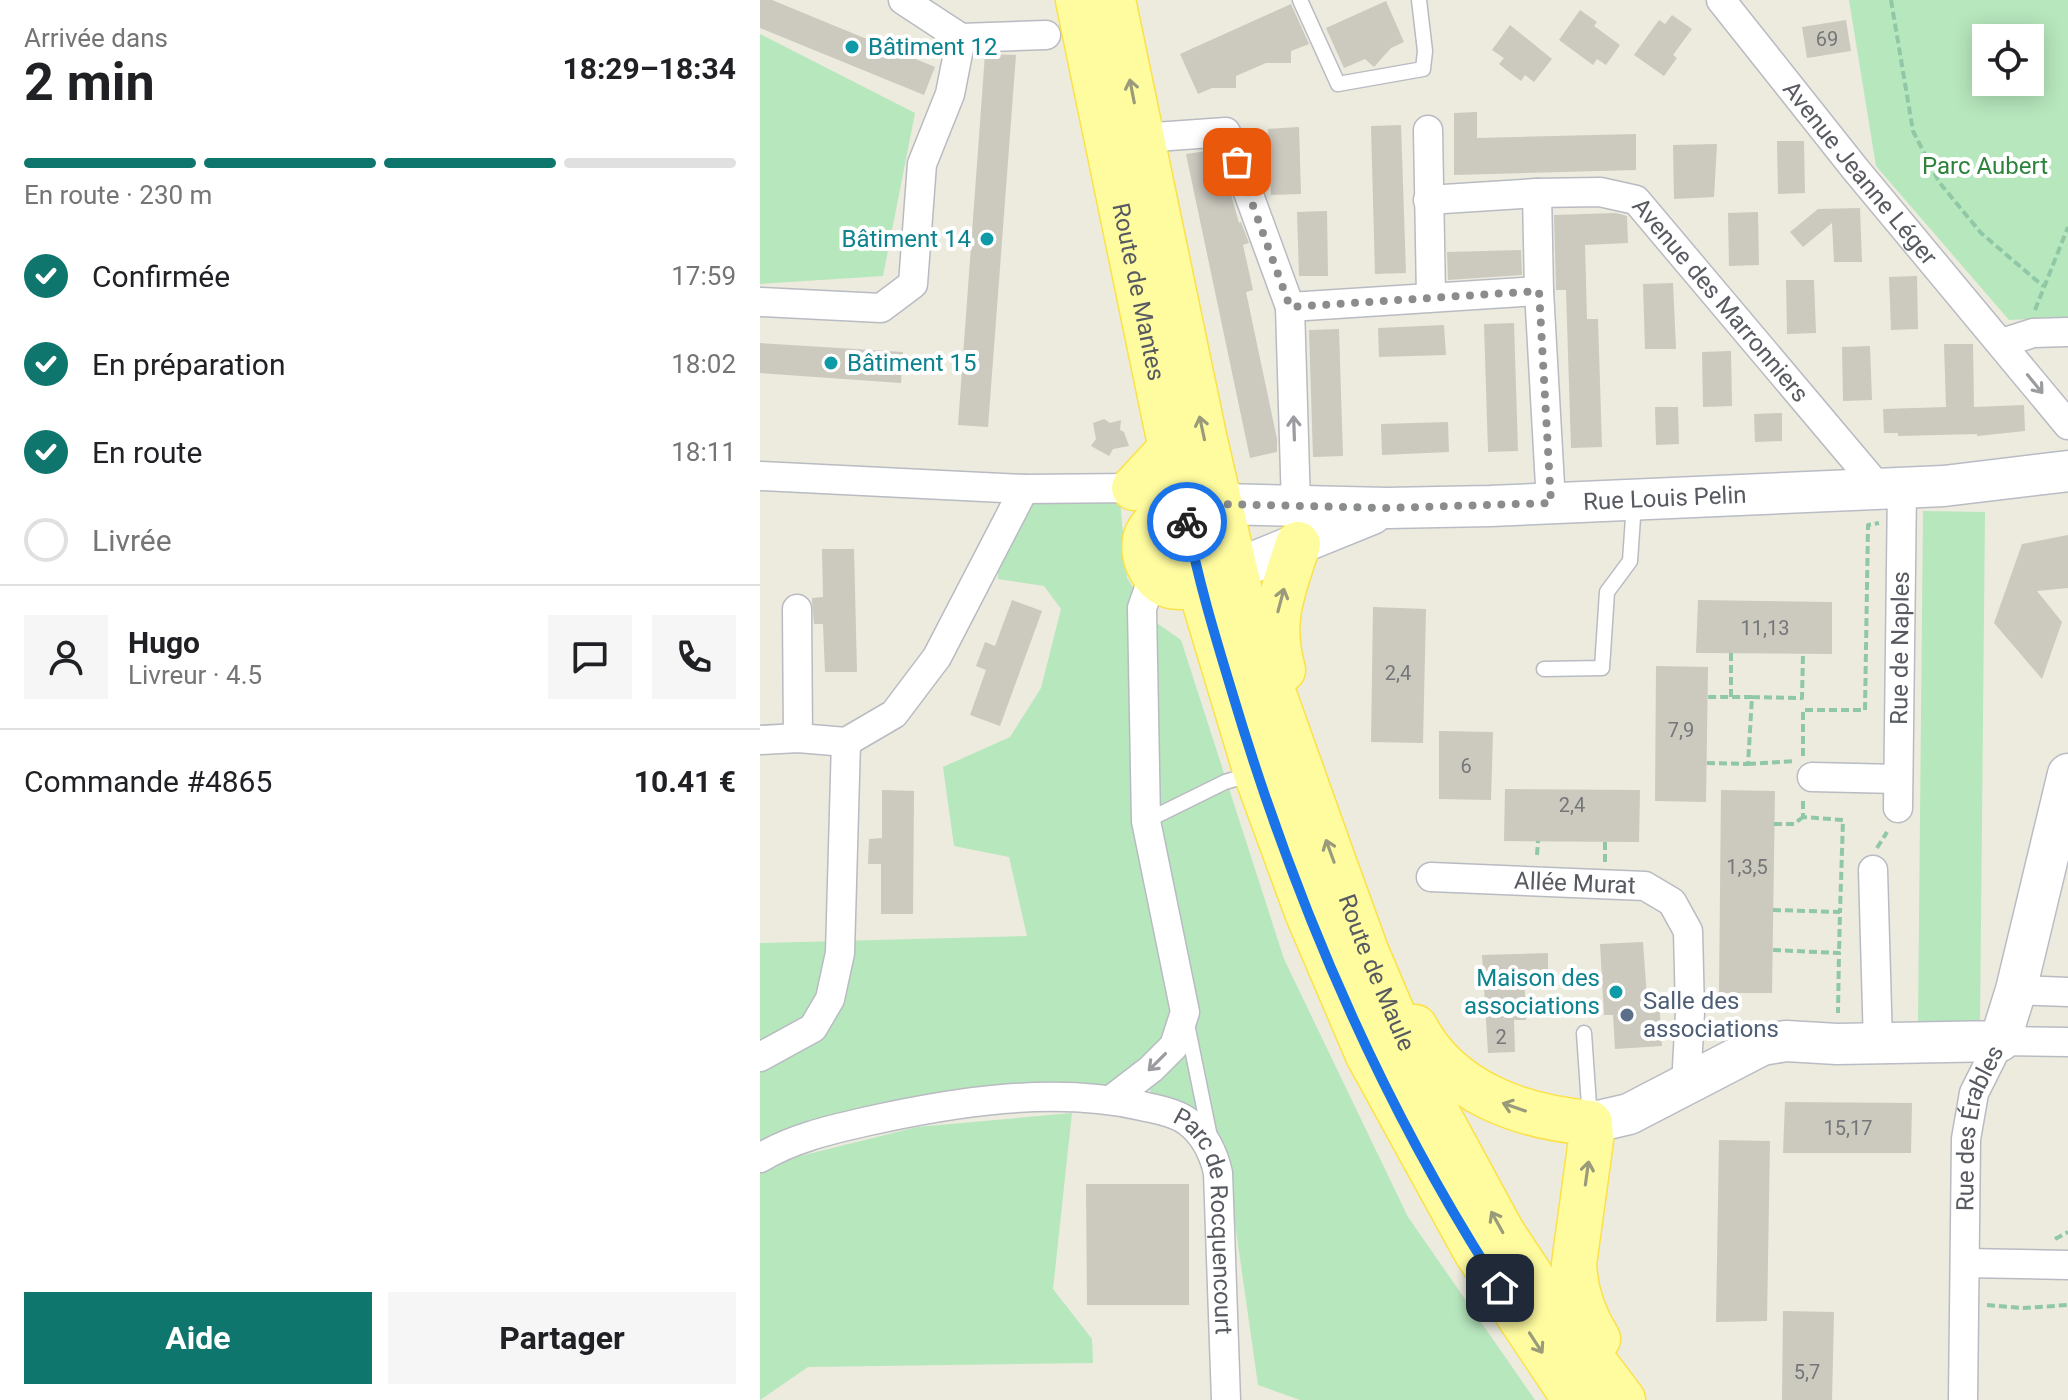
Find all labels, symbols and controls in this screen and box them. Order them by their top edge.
text: Arrivée dans [24,23,168,53]
map controls [1972,24,2044,96]
button: locate [1972,24,2044,96]
house number: 69 [1816,27,1838,51]
place label: Bâtiment 12 [868,33,998,61]
marker: Bâtiment 12 [843,38,861,56]
text: 18:29–18:34 [562,51,736,86]
text: 2 min [24,52,155,113]
street label: Avenue Jeanne Léger [1777,76,1943,271]
one-way arrow [1123,79,1138,104]
pin [1203,128,1271,196]
icon: bag [1215,140,1259,184]
park label: Parc Aubert [1922,152,2048,180]
text: En route · 230 m [24,180,212,210]
street label: Avenue des Marronniers [1626,192,1814,408]
street label: Route de Mantes [1106,200,1171,383]
place label: Bâtiment 14 [841,225,971,253]
marker: Bâtiment 14 [978,230,996,248]
icon: check [24,254,68,298]
text: Confirmée [92,259,230,294]
text: 17:59 [671,261,736,291]
icon: check [24,342,68,386]
text: En préparation [92,347,286,382]
text: 18:02 [671,349,736,379]
place label: Bâtiment 15 [847,349,977,377]
marker: Bâtiment 15 [822,354,840,372]
one-way arrow [2026,373,2044,394]
one-way arrow [1194,415,1209,441]
one-way arrow [1286,415,1301,442]
icon: check [24,430,68,474]
text: En route [92,435,202,470]
text: 18:11 [671,437,736,467]
street label: Rue Louis Pelin [1583,481,1747,516]
courier [1147,482,1227,562]
icon: bike [1165,500,1209,544]
text: Livrée [92,523,172,558]
street label: Rue de Naples [1885,571,1915,725]
one-way arrow [1274,587,1289,613]
button: person [24,615,108,699]
button: chat [548,615,632,699]
button: phone [652,615,736,699]
house number: 11,13 [1741,616,1789,640]
text: Hugo [128,625,200,660]
text: Livreur · 4.5 [128,660,262,690]
house number: 2,4 [1385,661,1411,685]
house number: 7,9 [1668,718,1694,742]
house number: 6 [1460,754,1472,778]
text: Commande #4865 [24,764,272,799]
text: 10.41 € [634,764,736,799]
house number: 2,4 [1559,793,1585,817]
one-way arrow [1321,839,1336,864]
house number: 1,3,5 [1726,855,1768,879]
street label: Allée Murat [1514,867,1636,900]
street label: Route de Maule [1333,891,1421,1055]
place label: Maison des associations [1464,964,1600,1020]
marker: Maison des associations [1607,983,1625,1001]
place label: Salle des associations [1643,987,1779,1043]
marker: Salle des associations [1618,1006,1636,1024]
house number: 2 [1495,1025,1507,1049]
street label: Rue des Érables [1951,1041,2009,1211]
one-way arrow [1148,1052,1168,1072]
one-way arrow [1502,1098,1527,1113]
street label: Parc de Rocquencourt [1169,1102,1238,1335]
house number: 15,17 [1824,1116,1872,1140]
one-way arrow [1579,1160,1594,1187]
one-way arrow [1489,1211,1504,1235]
pin [1466,1254,1534,1322]
icon: home [1478,1266,1522,1310]
button: Aide [24,1292,372,1384]
button: Partager [388,1292,736,1384]
one-way arrow [1527,1331,1544,1353]
house number: 5,7 [1794,1360,1820,1384]

